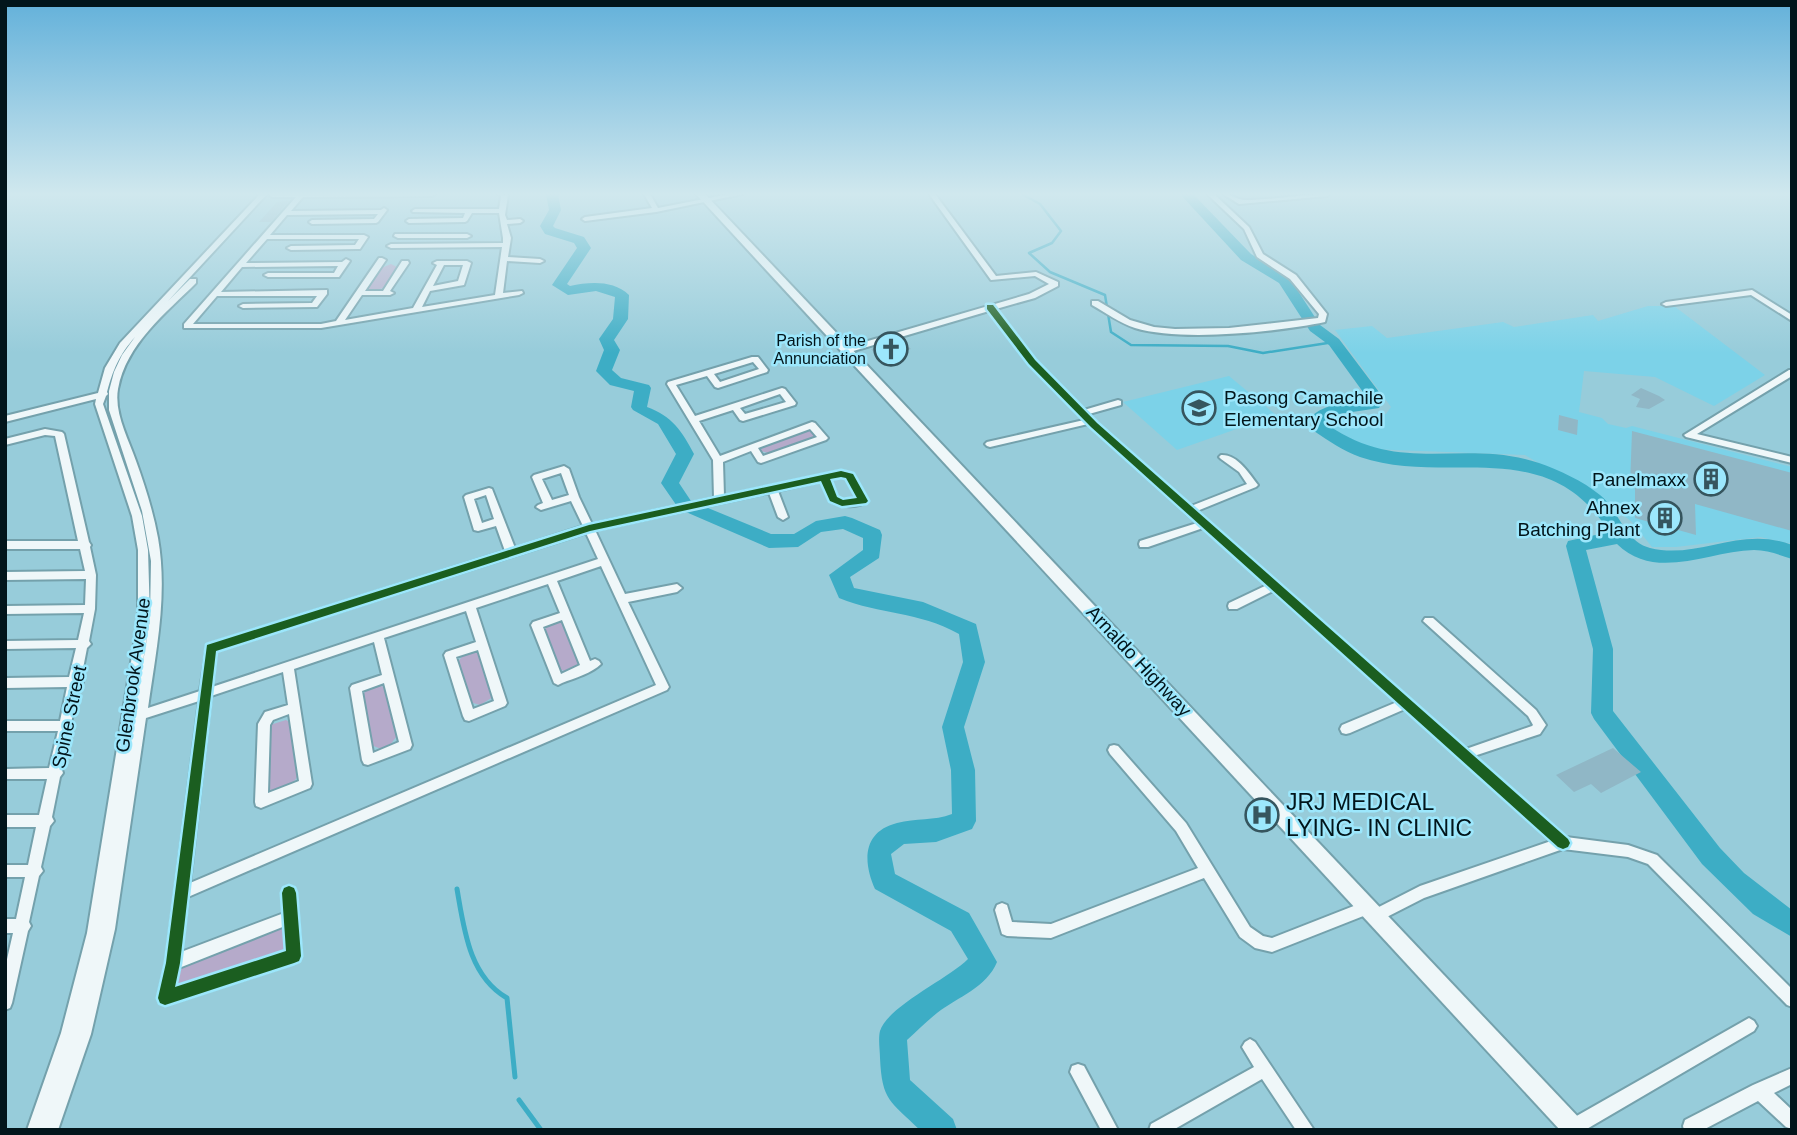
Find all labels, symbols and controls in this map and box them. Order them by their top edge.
church icon: Parish of the Annunciation [872,330,910,368]
place label: Parish of the Annunciation [773,332,866,367]
place label: Pasong Camachile Elementary School [1224,387,1383,430]
school or university icon: Pasong Camachile Elementary School [1180,389,1218,427]
building icon: Panelmaxx [1692,460,1730,498]
place label: Panelmaxx [1592,469,1686,490]
place label: Ahnex Batching Plant [1517,497,1641,540]
building icon: Ahnex Batching Plant [1646,499,1684,537]
street label: Glenbrook Avenue [112,596,154,754]
street label: Arnaldo Highway [1082,601,1196,721]
street label: Spine Street [48,663,90,770]
place label: JRJ MEDICAL LYING- IN CLINIC [1286,789,1472,841]
hospital icon: JRJ MEDICAL LYING- IN CLINIC [1243,796,1281,834]

